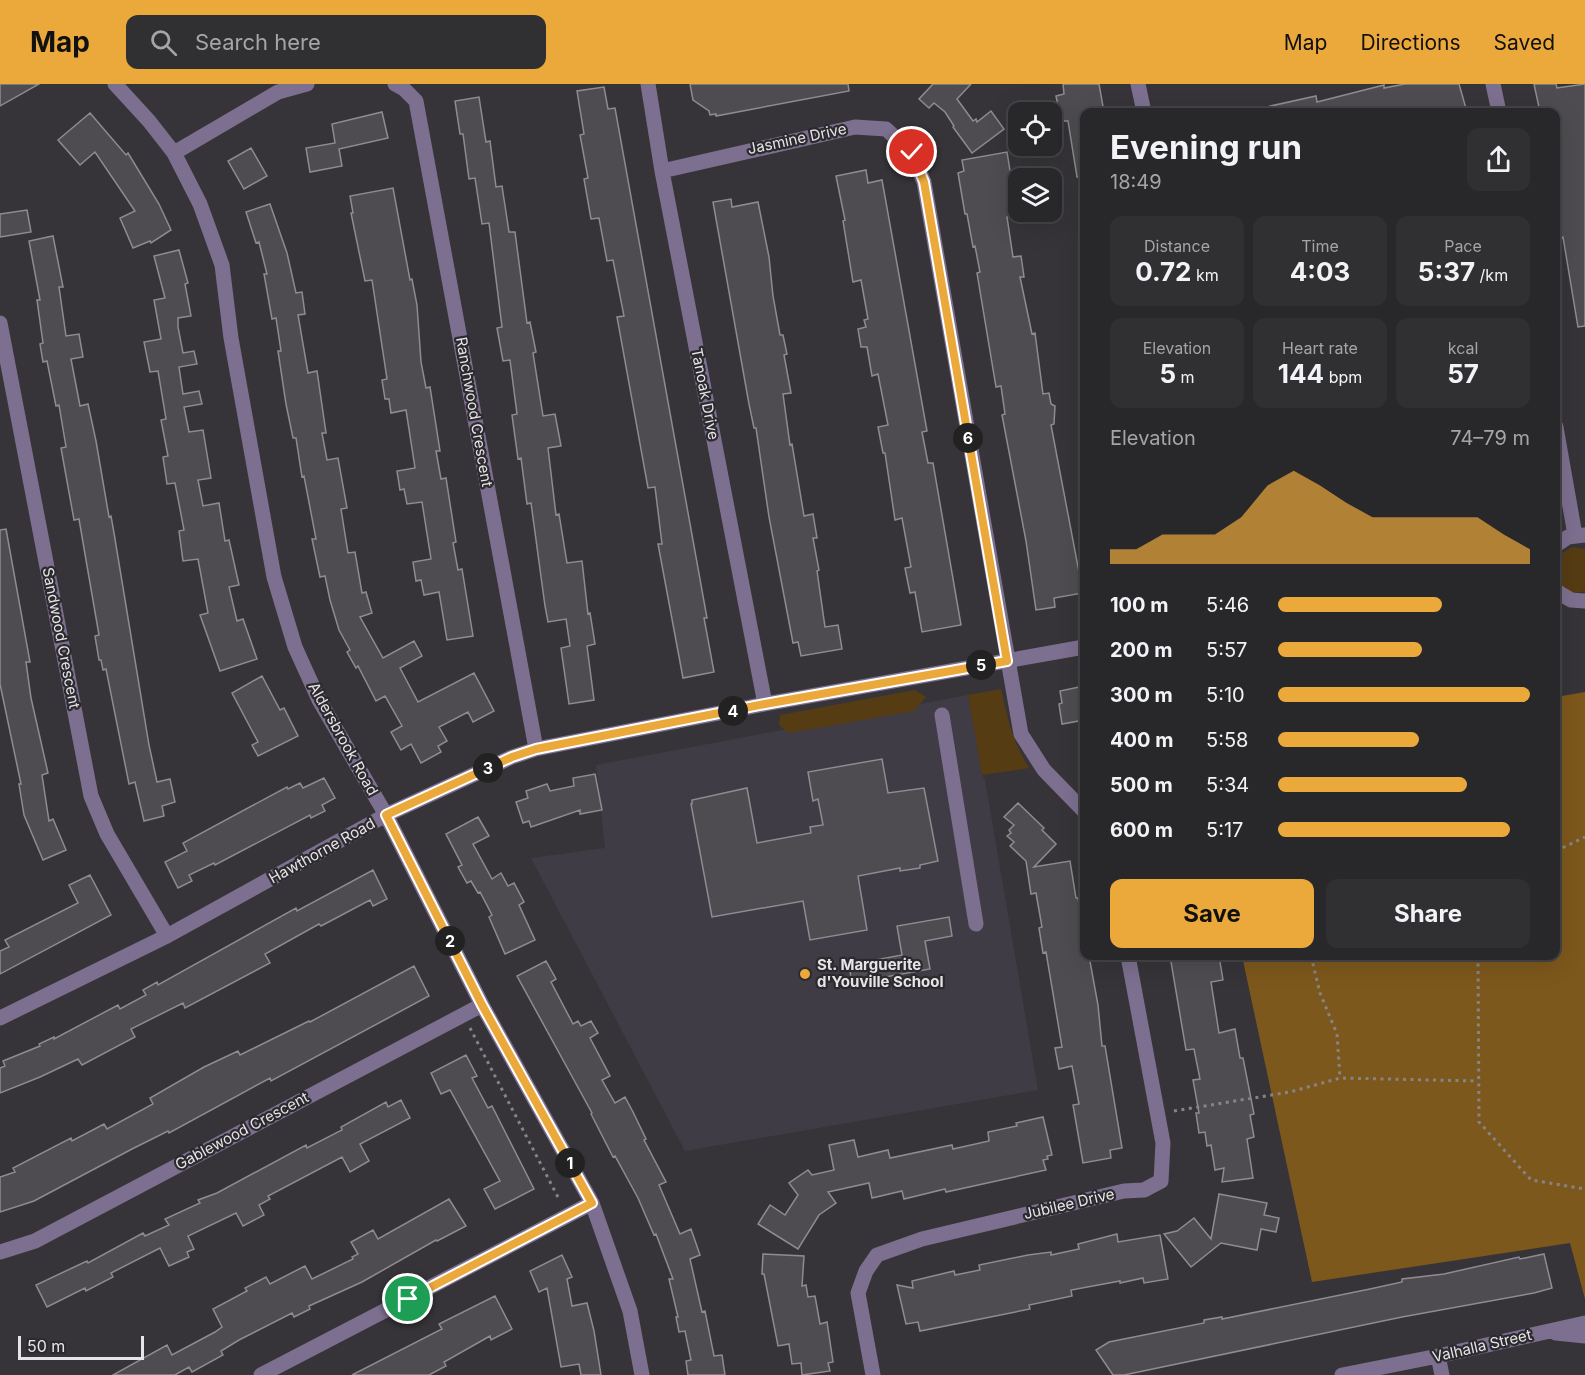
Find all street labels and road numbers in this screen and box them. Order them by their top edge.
street label: Jasmine Drive [746,119,848,158]
street label: Ranchwood Crescent [452,336,497,488]
street label: Tanoak Drive [687,346,724,441]
street label: Sandwood Crescent [38,566,85,710]
street label: Aldersbrook Road [304,679,382,799]
street label: Hawthorne Road [265,814,378,888]
street label: Gablewood Crescent [172,1087,312,1174]
street label: Jubilee Drive [1022,1184,1116,1223]
street label: Valhalla Street [1430,1325,1533,1366]

